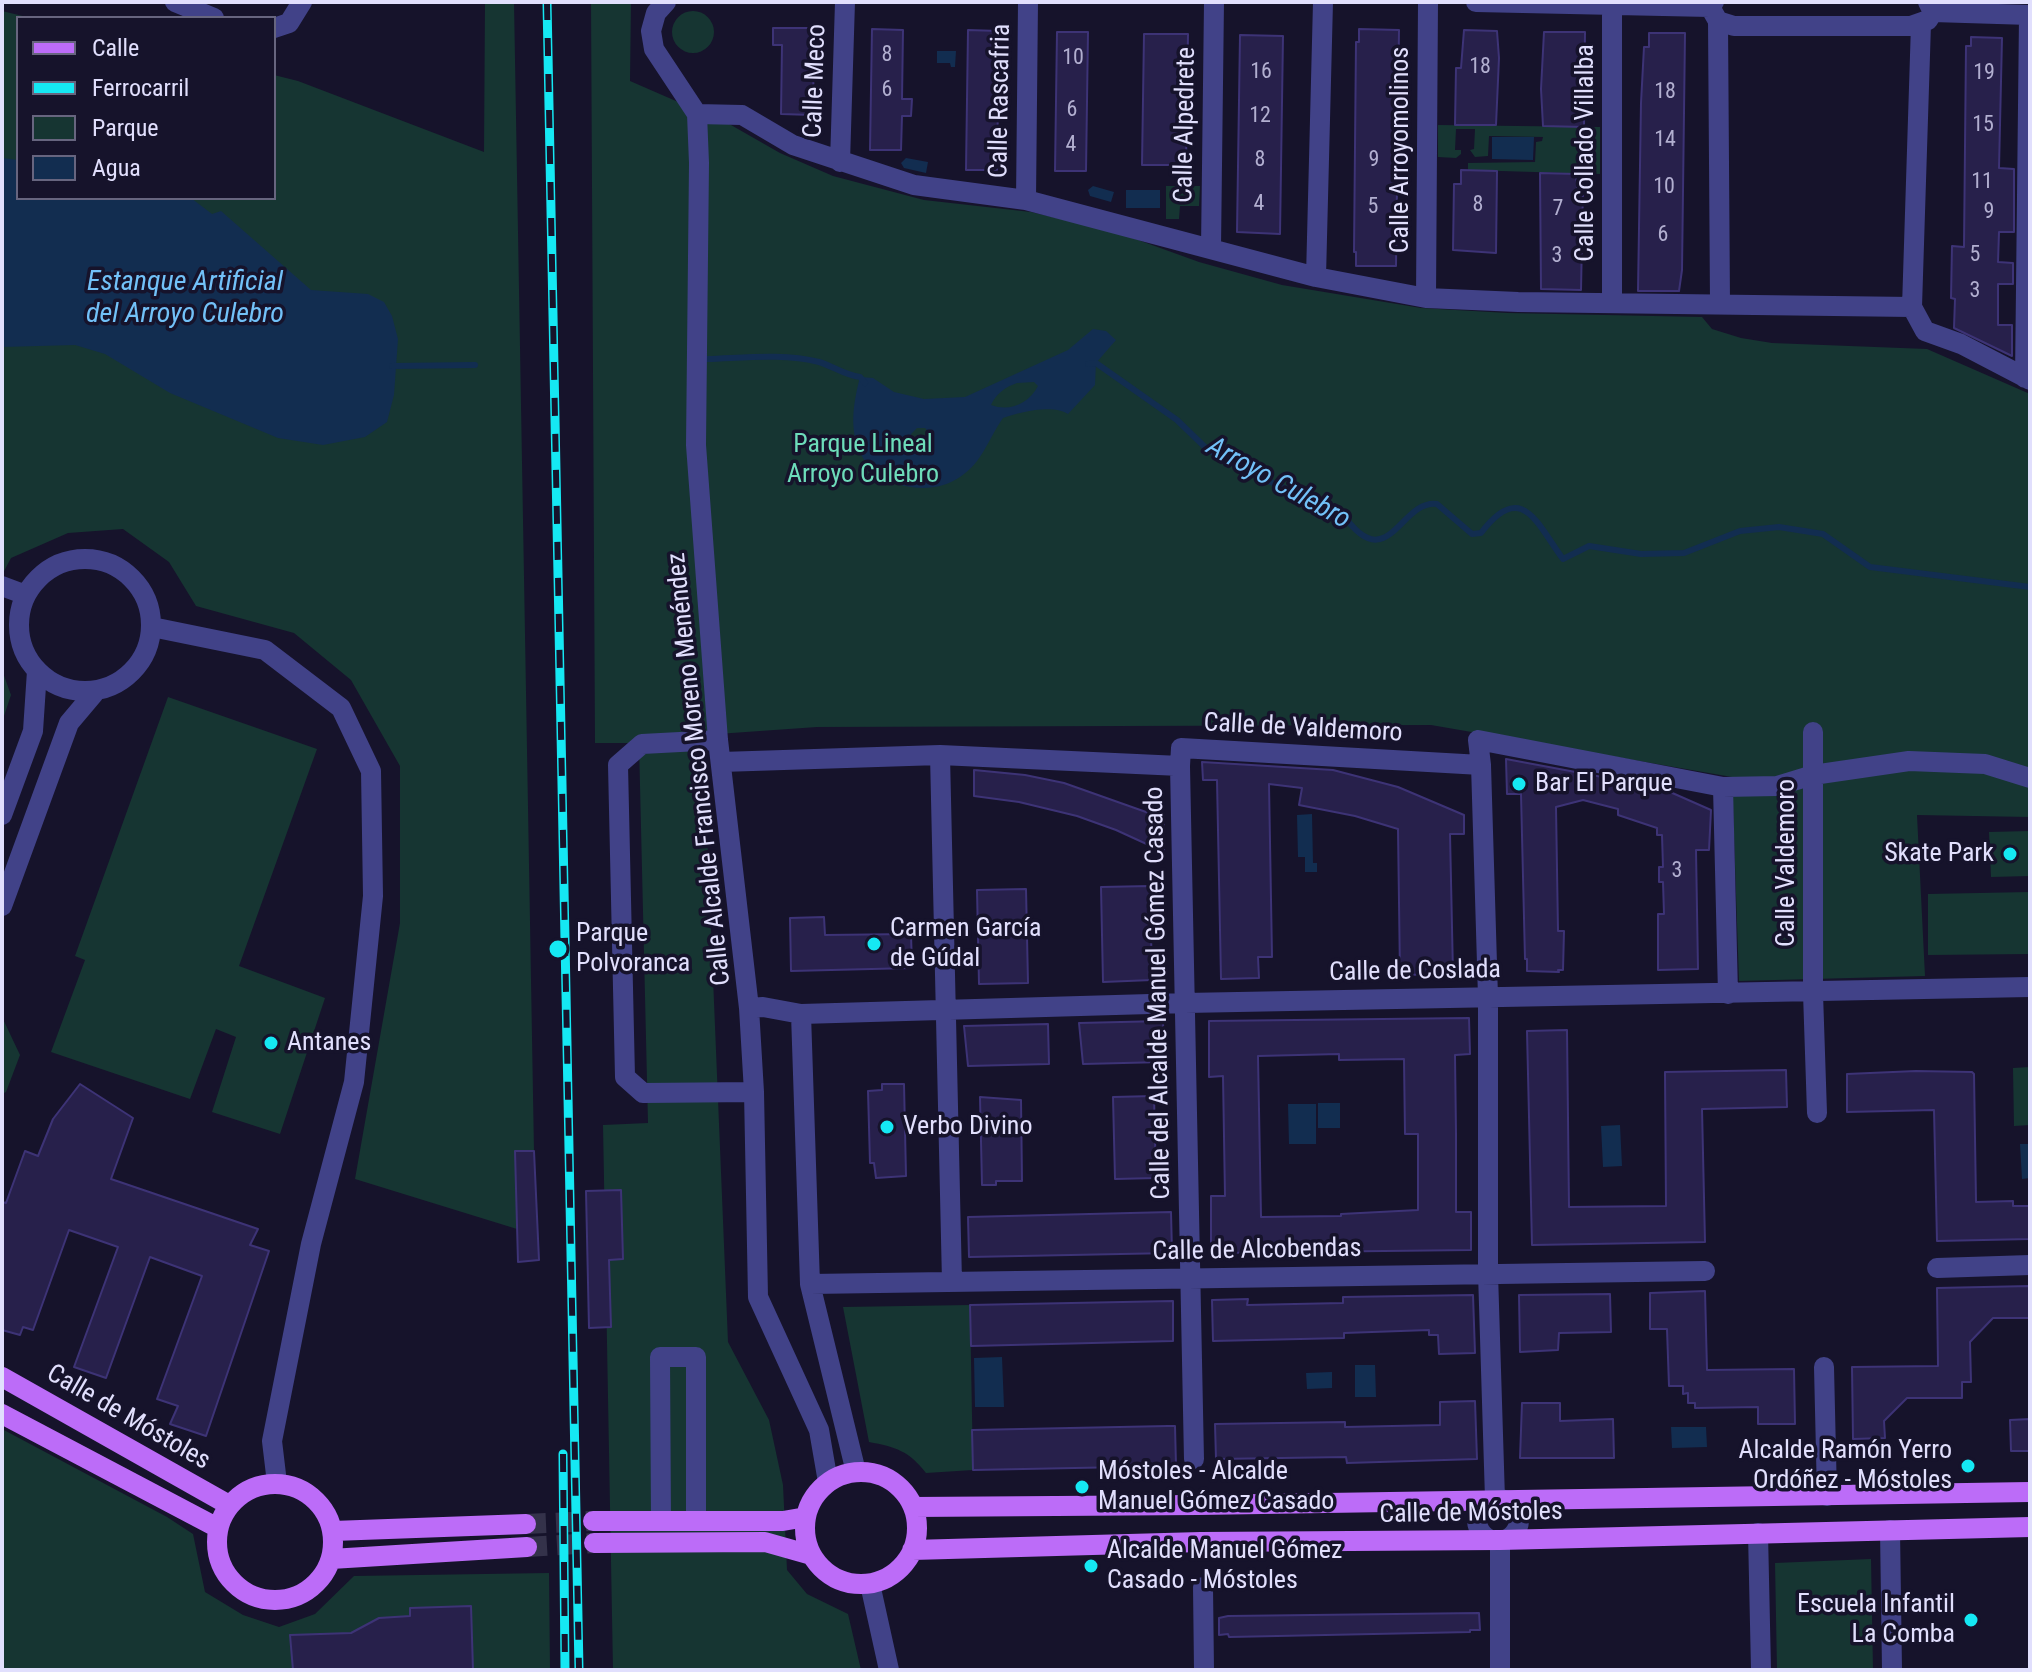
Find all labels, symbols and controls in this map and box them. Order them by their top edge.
legend [16,16,276,200]
street label: Calle Meco [798,23,834,139]
street label: Calle Rascafria [984,24,1018,178]
text: Calle [92,34,139,62]
house number: 8 [882,42,892,68]
street label: Calle Collado Villalba [1570,44,1602,262]
house number: 10 [1062,45,1084,71]
street label: Calle Alpedrete [1169,47,1203,203]
street label: Calle Arroyomolinos [1385,47,1417,253]
house number: 18 [1469,54,1491,80]
house number: 16 [1250,59,1272,85]
house number: 19 [1973,60,1995,86]
text: Ferrocarril [92,74,189,102]
house number: 6 [882,77,892,103]
house number: 18 [1654,79,1676,105]
house number: 6 [1067,97,1077,123]
house number: 12 [1249,103,1271,129]
house number: 15 [1972,112,1994,138]
text: Parque [92,114,159,142]
house number: 14 [1654,127,1676,153]
house number: 4 [1066,132,1076,158]
house number: 8 [1255,147,1265,173]
house number: 9 [1369,147,1379,173]
text: Agua [92,154,141,182]
house number: 11 [1971,169,1993,195]
house number: 10 [1653,174,1675,200]
house number: 4 [1254,191,1264,217]
house number: 8 [1473,192,1483,218]
house number: 5 [1368,194,1378,220]
house number: 7 [1553,196,1563,222]
house number: 9 [1984,199,1994,225]
house number: 6 [1658,222,1668,248]
house number: 5 [1970,242,1980,268]
house number: 3 [1552,243,1562,269]
water label: Estanque Artificial del Arroyo Culebro [86,266,284,332]
house number: 3 [1970,278,1980,304]
park label: Parque Lineal Arroyo Culebro [787,429,939,490]
water label: Arroyo Culebro [1200,431,1356,537]
street label: Calle Alcalde Francisco Moreno Menéndez [662,551,738,987]
street label: Calle de Valdemoro [1203,708,1403,750]
place label: Bar El Parque [1535,768,1673,800]
marker: Bar El Parque [1510,775,1528,793]
street label: Calle Valdemoro [1771,779,1803,947]
street label: Calle del Alcalde Manuel Gómez Casado [1140,786,1178,1200]
place label: Skate Park [1884,838,1994,870]
marker: Skate Park [2001,845,2019,863]
house number: 3 [1672,858,1682,884]
place label: Carmen García de Gúdal [890,913,1042,974]
place label: Parque Polvoranca [576,918,690,980]
marker: Carmen García de Gúdal [865,935,883,953]
marker: Parque Polvoranca [547,938,569,960]
street label: Calle de Coslada [1329,955,1501,989]
place label: Antanes [287,1027,371,1059]
marker: Antanes [262,1034,280,1052]
place label: Verbo Divino [903,1111,1033,1143]
marker: Verbo Divino [878,1118,896,1136]
street label: Calle de Alcobendas [1152,1234,1362,1268]
street label: Calle de Móstoles [41,1359,215,1477]
place label: Alcalde Ramón Yerro Ordóñez - Móstoles [1738,1435,1952,1496]
place label: Móstoles - Alcalde Manuel Gómez Casado [1098,1456,1334,1518]
marker: Alcalde Ramón Yerro Ordóñez - Móstoles [1959,1457,1977,1475]
marker: Móstoles - Alcalde Manuel Gómez Casado [1073,1478,1091,1496]
street label: Calle de Móstoles [1379,1497,1563,1531]
place label: Alcalde Manuel Gómez Casado - Móstoles [1107,1535,1342,1596]
marker: Alcalde Manuel Gómez Casado - Móstoles [1082,1557,1100,1575]
place label: Escuela Infantil La Comba [1797,1589,1955,1650]
marker: Escuela Infantil La Comba [1962,1611,1980,1629]

